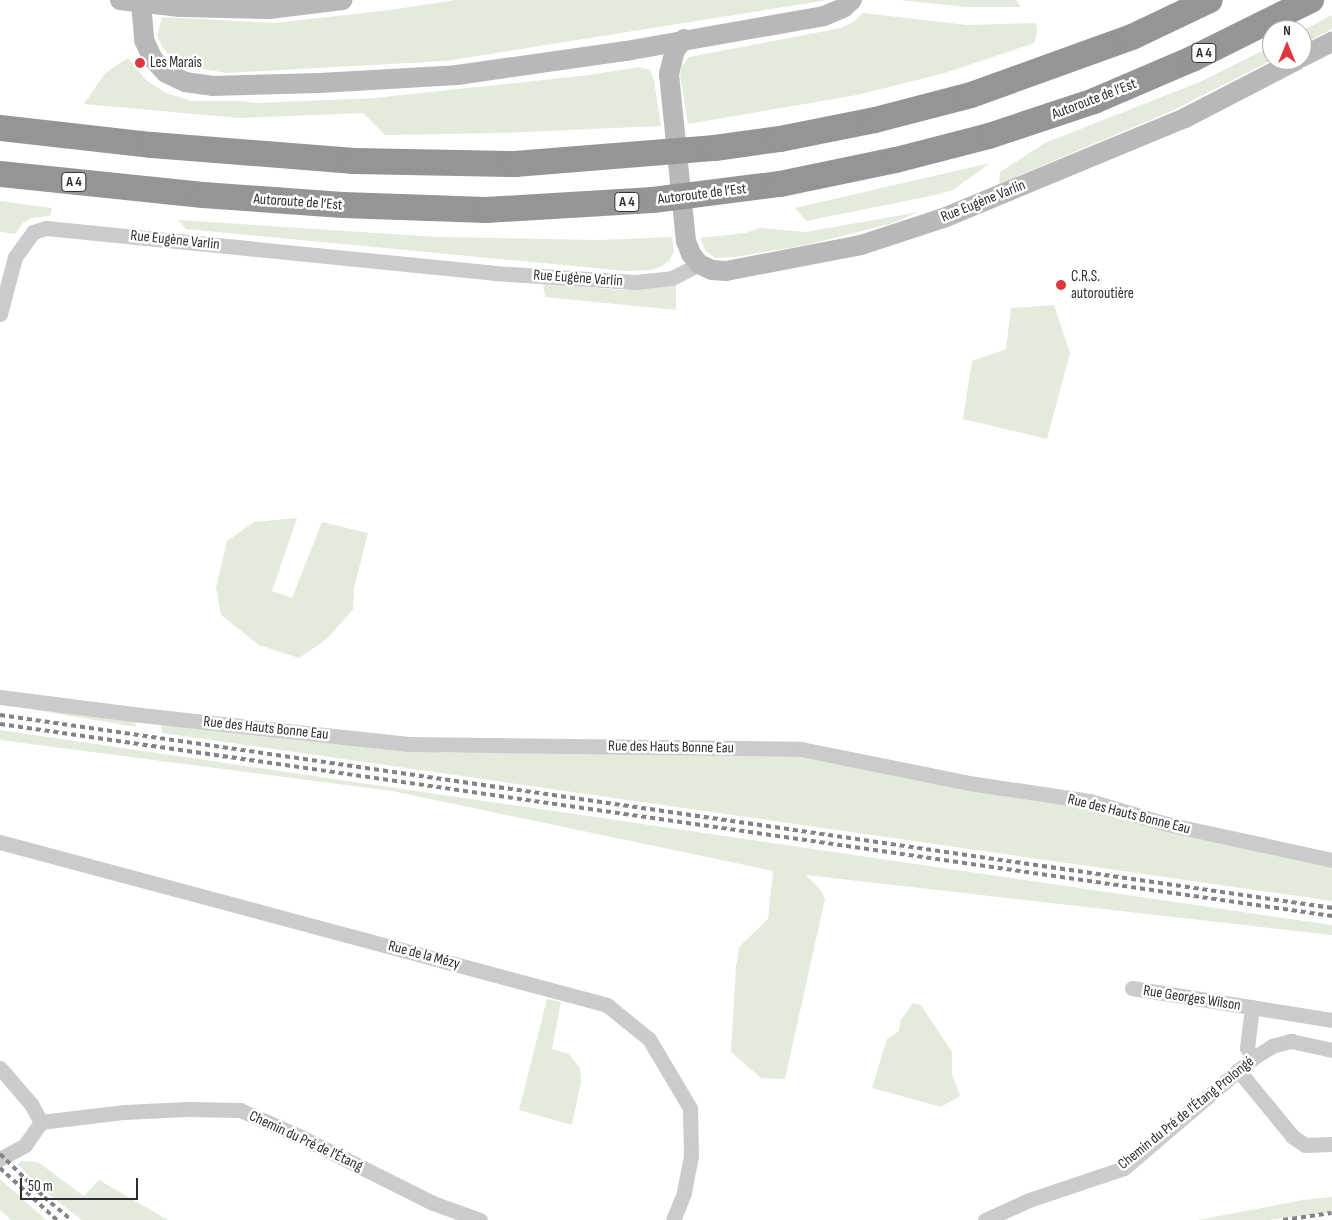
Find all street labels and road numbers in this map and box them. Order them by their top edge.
road number: A 4 [1190,42,1218,64]
street label: Autoroute de l’Est [1049,75,1139,123]
road number: A 4 [60,170,88,193]
street label: Rue Eugène Varlin [938,176,1028,226]
street label: Autoroute de l’Est [657,180,747,208]
street label: Autoroute de l’Est [253,190,343,214]
road number: A 4 [613,190,641,213]
street label: Rue Eugène Varlin [130,226,220,254]
street label: Rue Eugène Varlin [533,266,623,290]
street label: Rue des Hauts Bonne Eau [203,712,329,744]
street label: Rue des Hauts Bonne Eau [608,737,734,757]
street label: Rue des Hauts Bonne Eau [1066,790,1192,838]
street label: Rue de la Mézy [386,937,462,973]
street label: Rue Georges Wilson [1142,981,1242,1015]
street label: Chemin du Pré de l'Étang Prolongé [1114,1053,1258,1173]
street label: Chemin du Pré de l'Étang [246,1107,366,1175]

